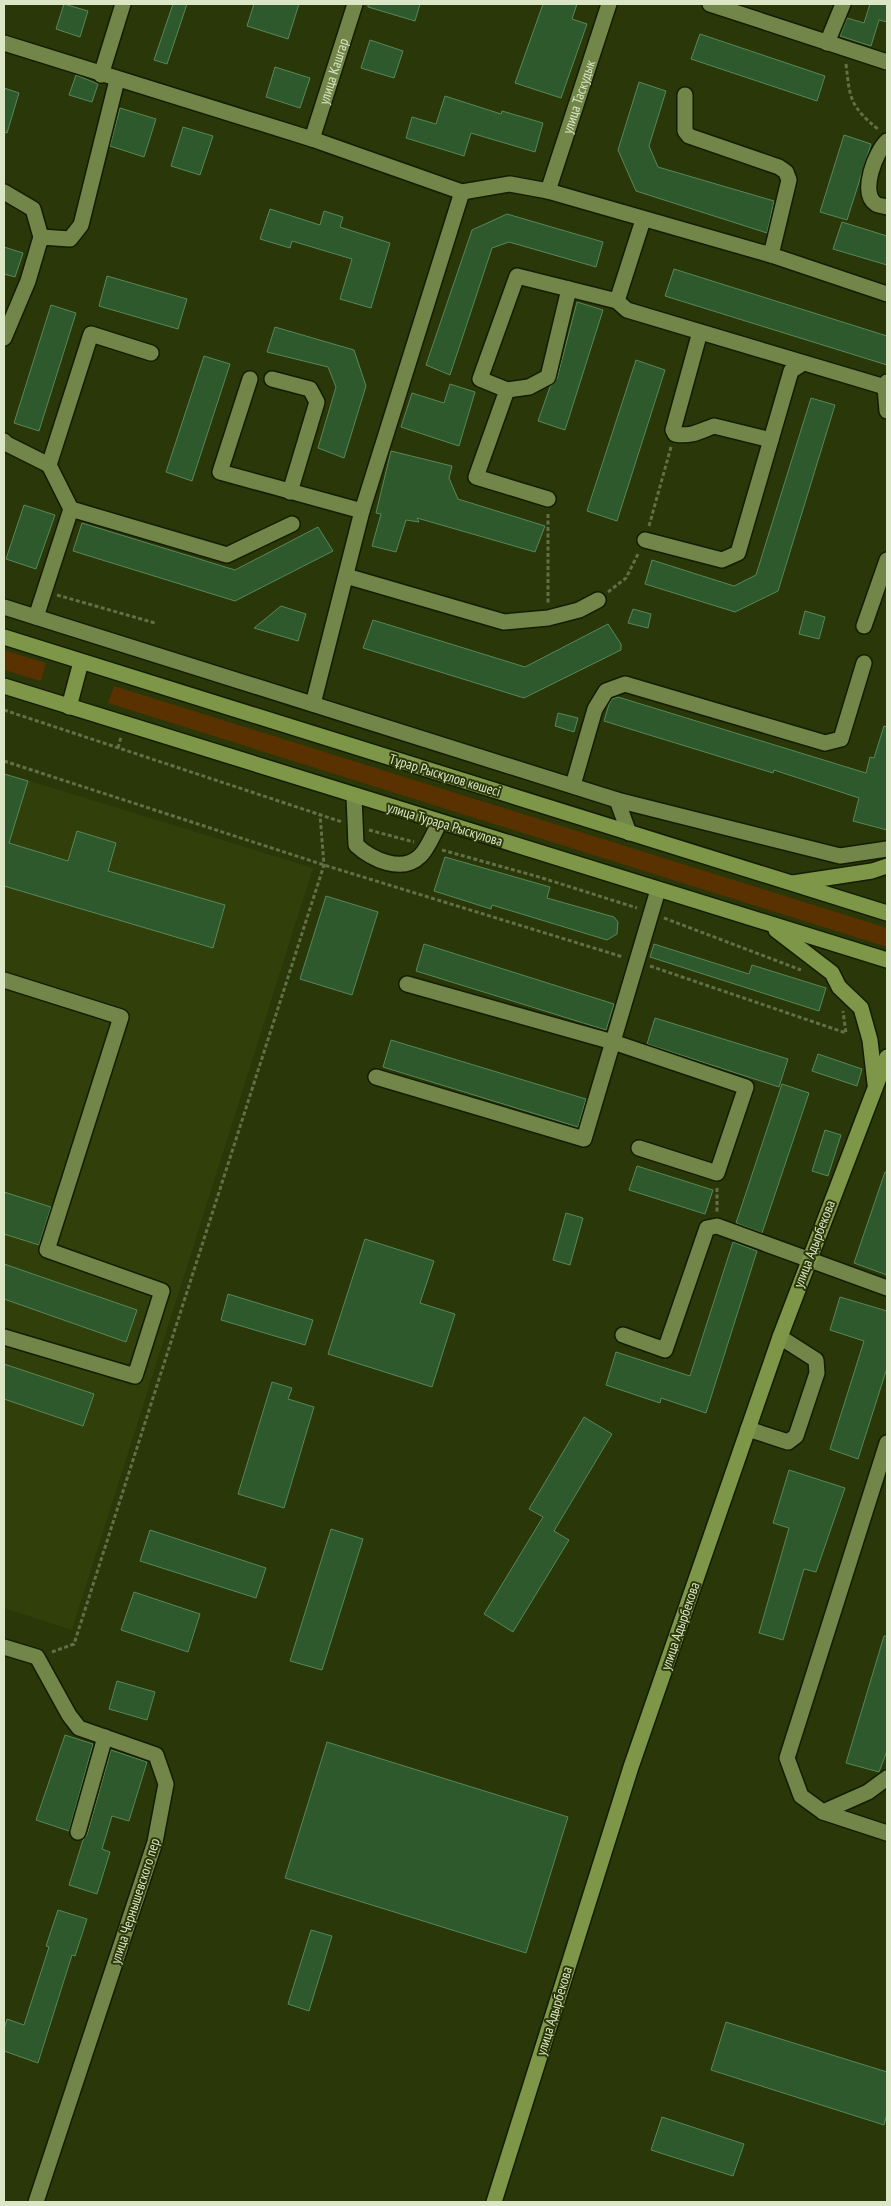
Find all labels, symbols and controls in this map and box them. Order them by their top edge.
street label: улица Кашгар [315,36,353,107]
street label: улица Таскудык [558,57,599,136]
street label: Тұрар Рыскұлов көшесі [387,749,503,801]
street label: улица Турара Рыскулова [385,798,505,850]
street label: улица Адырбекова [789,1198,839,1290]
street label: улица Адырбекова [657,1580,703,1672]
street label: улица Чернышевского пер [106,1836,164,1966]
street label: улица Адырбекова [532,1964,576,2058]

